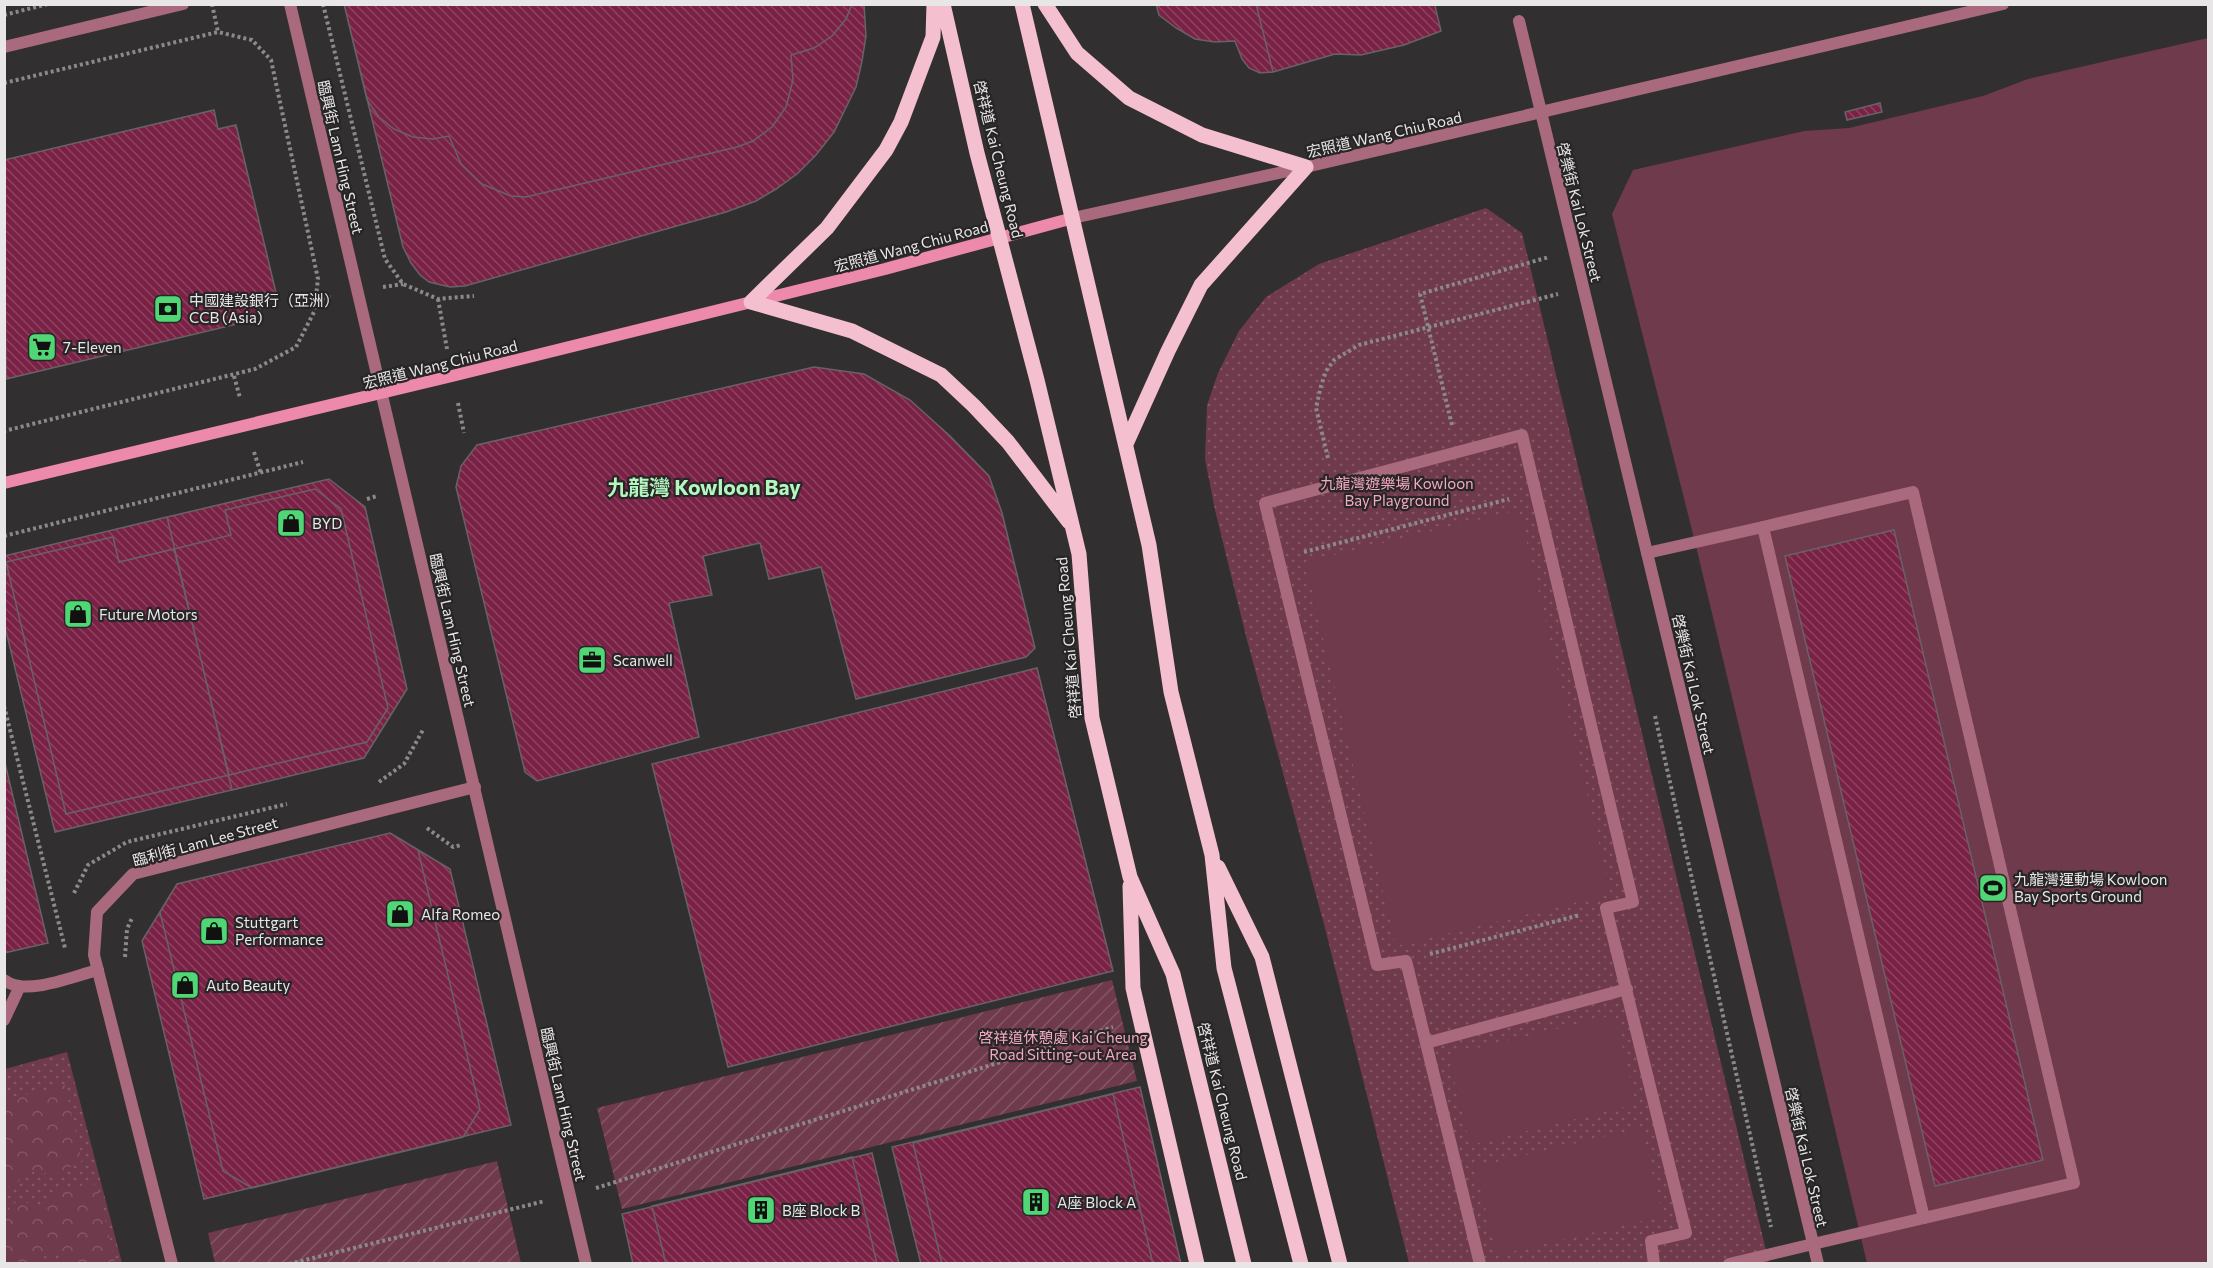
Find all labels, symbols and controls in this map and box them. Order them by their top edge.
street label: 臨興街 Lam Hing Street [315,78,367,236]
street label: 啓祥道 Kai Cheung Road [971,78,1027,240]
street label: 宏照道 Wang Chiu Road [1305,107,1463,161]
street label: 啓樂街 Kai Lok Street [1554,140,1606,284]
street label: 宏照道 Wang Chiu Road [832,217,990,275]
place label: 中國建設銀行（亞洲） CCB (Asia) [189,291,339,326]
bank icon: 中國建設銀行（亞洲） CCB (Asia) [152,293,184,325]
supermarket icon: 7-Eleven [26,331,58,363]
street label: 宏照道 Wang Chiu Road [361,336,519,392]
place label: 7-Eleven [63,338,122,356]
district label: 九龍灣 Kowloon Bay [607,474,801,499]
park label: 九龍灣遊樂場 Kowloon Bay Playground [1320,474,1474,509]
shop icon: BYD [275,507,307,539]
place label: BYD [312,514,342,532]
street label: 臨興街 Lam Hing Street [427,551,479,709]
street label: 啓祥道 Kai Cheung Road [1052,556,1084,720]
shop icon: Future Motors [62,598,94,630]
place label: Future Motors [99,605,198,623]
street label: 啓樂街 Kai Lok Street [1669,612,1719,756]
office icon: Scanwell [576,644,608,676]
place label: Scanwell [613,651,673,669]
street label: 臨利街 Lam Lee Street [130,813,280,869]
place label: 九龍灣運動場 Kowloon Bay Sports Ground [2014,870,2167,905]
sports icon: 九龍灣運動場 Kowloon Bay Sports Ground [1977,872,2009,904]
shop icon: Alfa Romeo [384,898,416,930]
place label: Alfa Romeo [421,905,500,923]
place label: Stuttgart Performance [235,913,324,948]
shop icon: Stuttgart Performance [198,915,230,947]
shop icon: Auto Beauty [169,969,201,1001]
place label: Auto Beauty [206,976,290,994]
street label: 啓祥道 Kai Cheung Road [1195,1020,1251,1182]
street label: 臨興街 Lam Hing Street [538,1025,590,1183]
park label: 啓祥道休憩處 Kai Cheung Road Sitting-out Area [978,1028,1148,1063]
street label: 啓樂街 Kai Lok Street [1782,1085,1832,1229]
building icon: A座 Block A [1020,1186,1052,1218]
place label: A座 Block A [1057,1193,1136,1211]
building icon: B座 Block B [745,1194,777,1226]
place label: B座 Block B [782,1201,860,1219]

